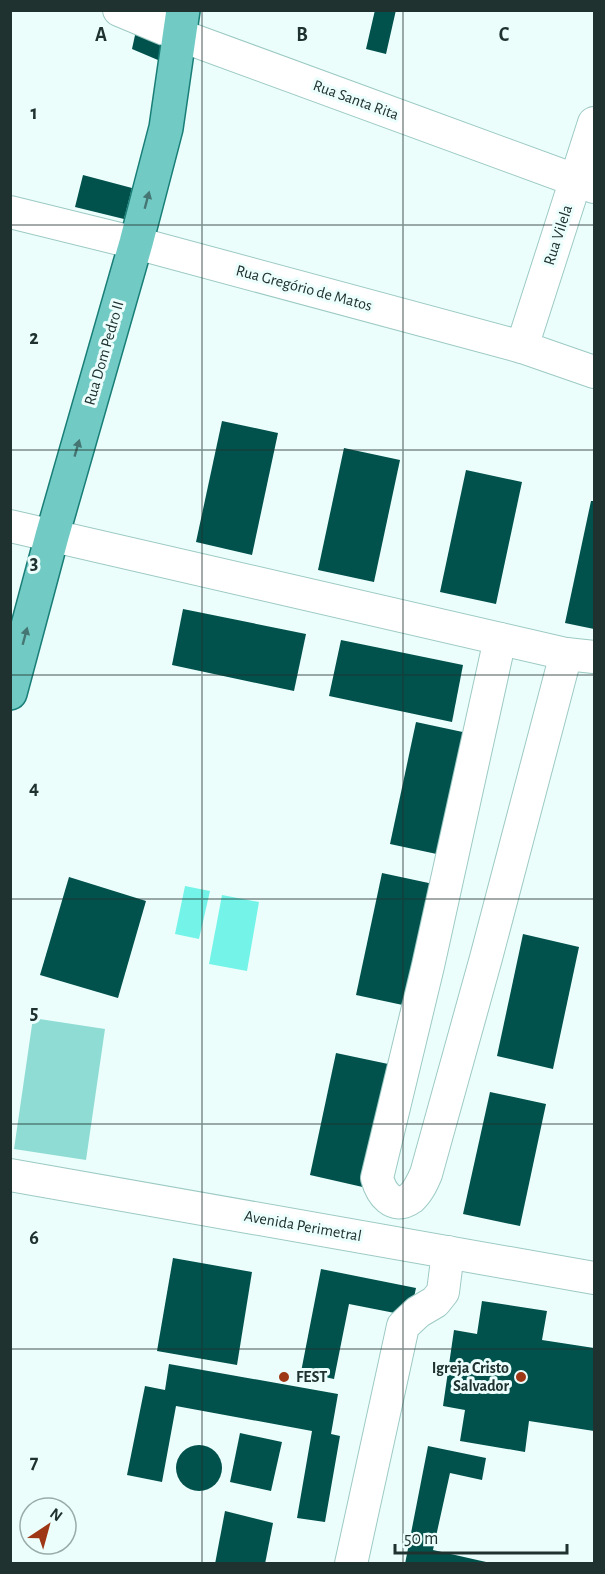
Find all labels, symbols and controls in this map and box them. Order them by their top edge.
text: A [95,25,107,45]
text: B [296,25,308,45]
text: C [499,25,510,45]
street label: Rua Santa Rita [311,77,401,123]
text: 1 [30,103,38,123]
one-way arrow [143,191,152,209]
street label: Rua Vilela [541,203,575,267]
street label: Rua Gregório de Matos [234,262,374,314]
street label: Rua Dom Pedro II [81,299,127,407]
text: 2 [29,328,39,348]
one-way arrow [73,439,82,457]
text: 3 [30,553,38,573]
one-way arrow [21,627,31,645]
text: 4 [29,778,39,798]
text: 5 [30,1003,38,1023]
street label: Avenida Perimetral [243,1208,363,1244]
text: 6 [29,1228,39,1248]
place label: Igreja Cristo Salvador [432,1360,509,1394]
place label: FEST [296,1369,327,1385]
marker: FEST [277,1370,291,1384]
marker: Igreja Cristo Salvador [514,1370,528,1384]
text: 7 [30,1452,39,1472]
north arrow [18,1496,78,1556]
text: N [47,1505,65,1524]
scale bar [395,1517,568,1555]
text: 50 m [404,1530,438,1548]

